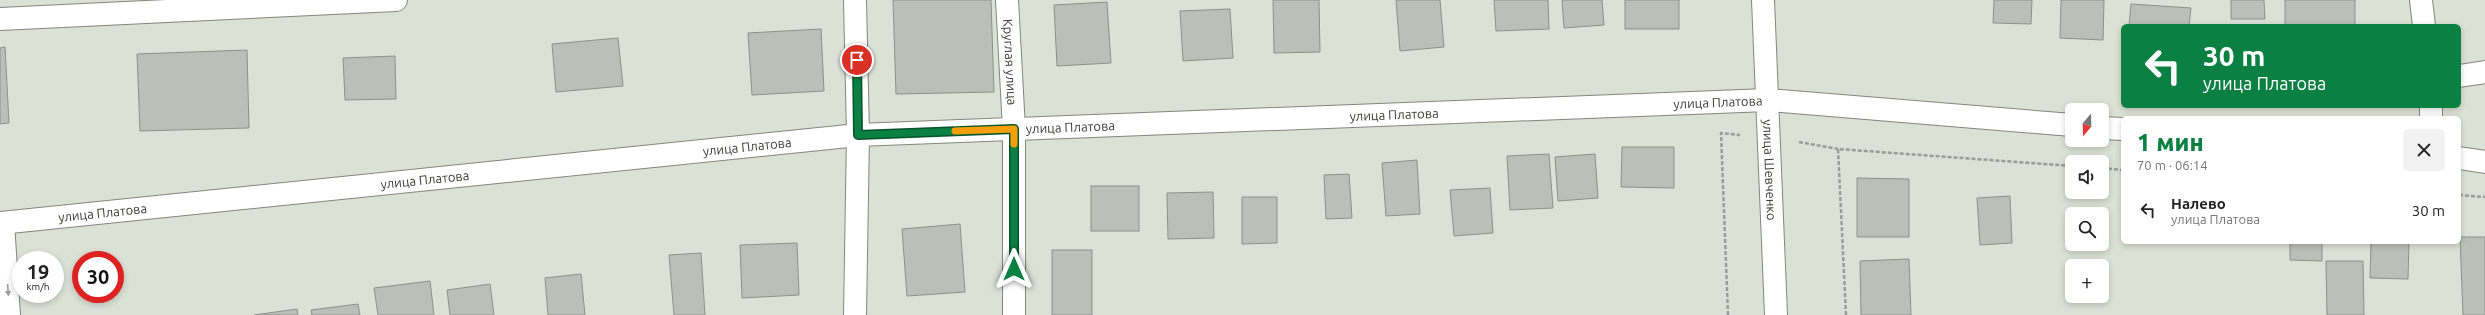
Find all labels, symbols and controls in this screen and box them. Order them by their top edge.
street label: Круглая улица [1001,18,1020,106]
icon: left [2137,40,2189,92]
text: 30 m [2203,40,2265,71]
pin [840,43,874,77]
icon: arrive [846,49,868,71]
text: улица Платова [2203,73,2326,93]
street label: улица Платова [1673,93,1763,111]
north arrow [2065,103,2109,147]
map controls [2065,103,2109,303]
street label: улица Платова [1349,106,1439,123]
street label: улица Платова [1026,118,1115,136]
street label: улица Шевченко [1761,119,1779,221]
text: 1 мин [2137,129,2204,156]
button: close [2403,129,2445,171]
street label: улица Платова [702,135,792,158]
button: sound [2065,155,2109,199]
text: 70 m · 06:14 [2137,158,2208,172]
street label: улица Платова [380,168,470,191]
text: Налево [2171,195,2226,212]
icon: left [2137,199,2159,221]
street label: улица Платова [57,201,148,224]
text: 30 m [2412,202,2445,219]
button: search [2065,207,2109,251]
text: улица Платова [2171,212,2260,226]
position arrow [993,248,1035,290]
speed limit sign: 30 [72,251,124,303]
button: + [2065,259,2109,303]
text: 19 [27,260,49,283]
text: km/h [26,281,50,292]
one-way arrow [4,284,11,296]

